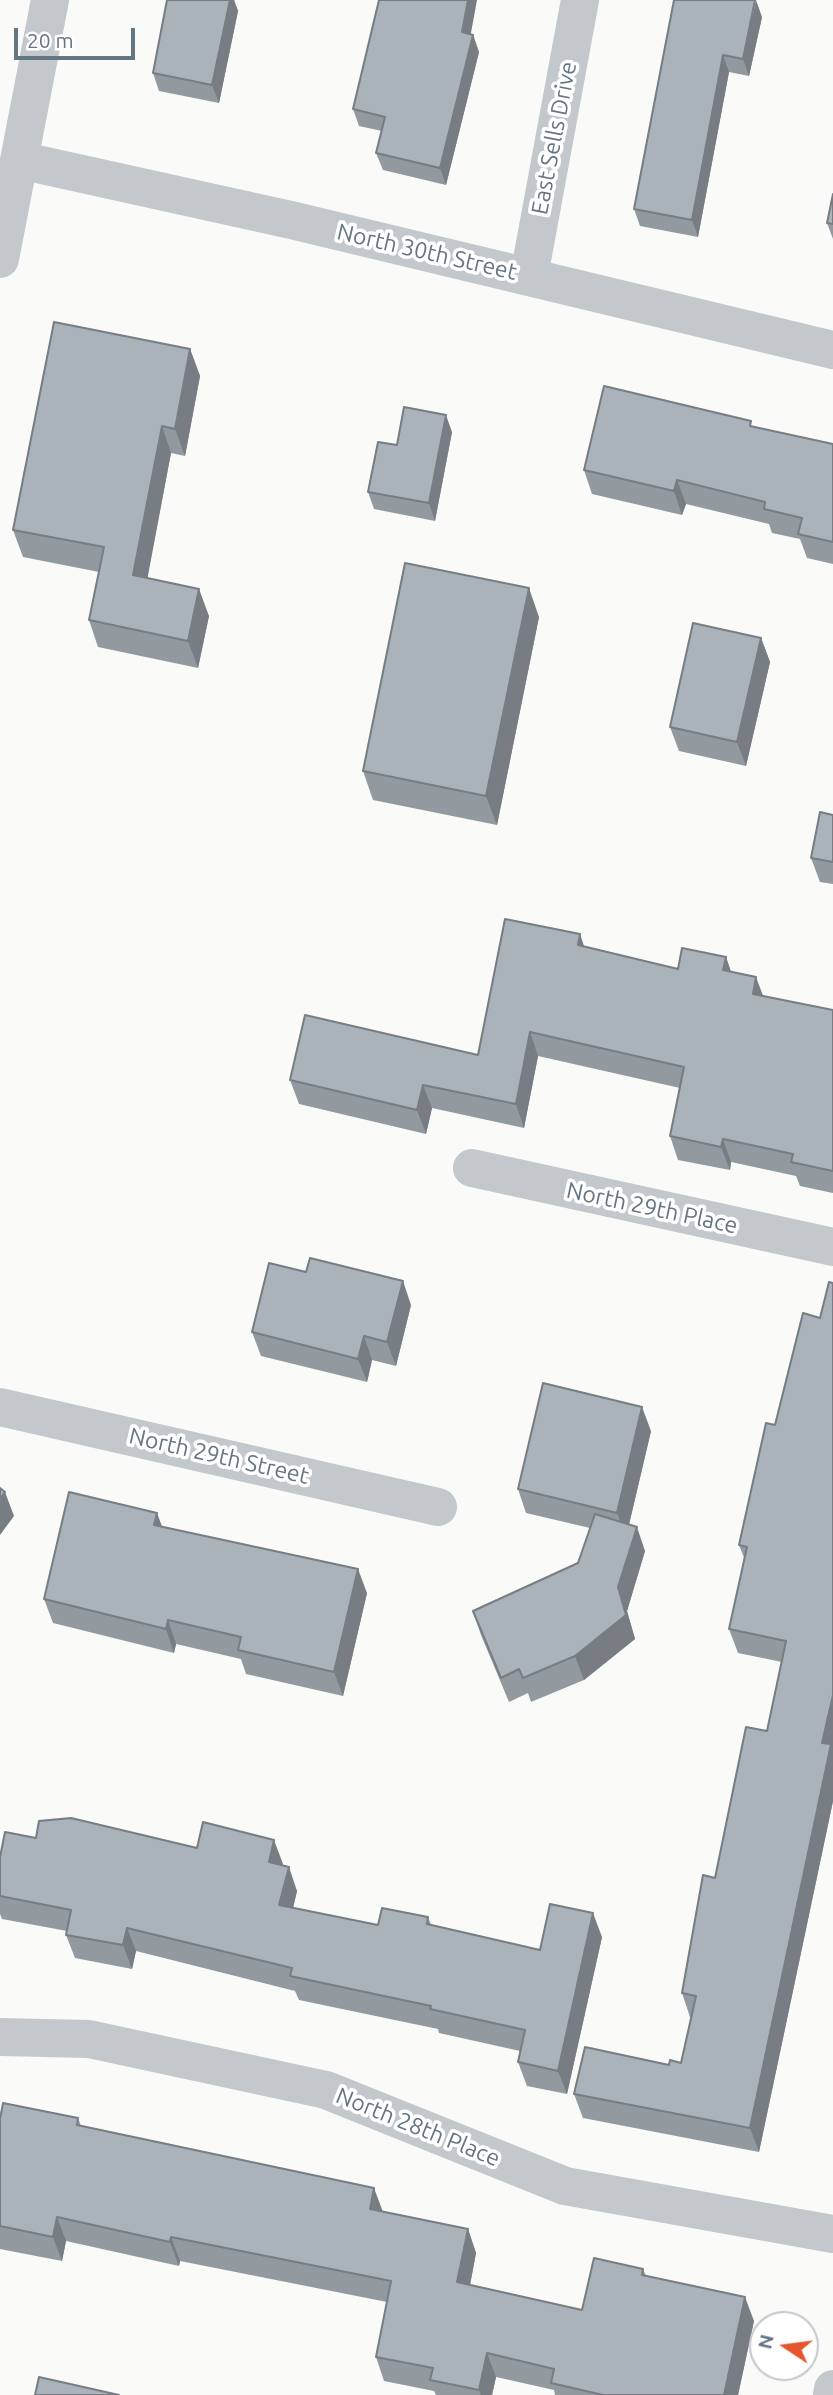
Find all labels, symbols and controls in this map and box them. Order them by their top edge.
scale bar [18,14,138,58]
text: 20 m [27,28,74,52]
street label: East Sells Drive [526,59,582,217]
street label: North 30th Street [334,218,520,286]
street label: North 29th Place [564,1176,740,1240]
street label: North 29th Street [126,1422,312,1490]
street label: North 28th Place [332,2082,504,2172]
north arrow [749,2311,819,2381]
text: N [753,2332,778,2351]

